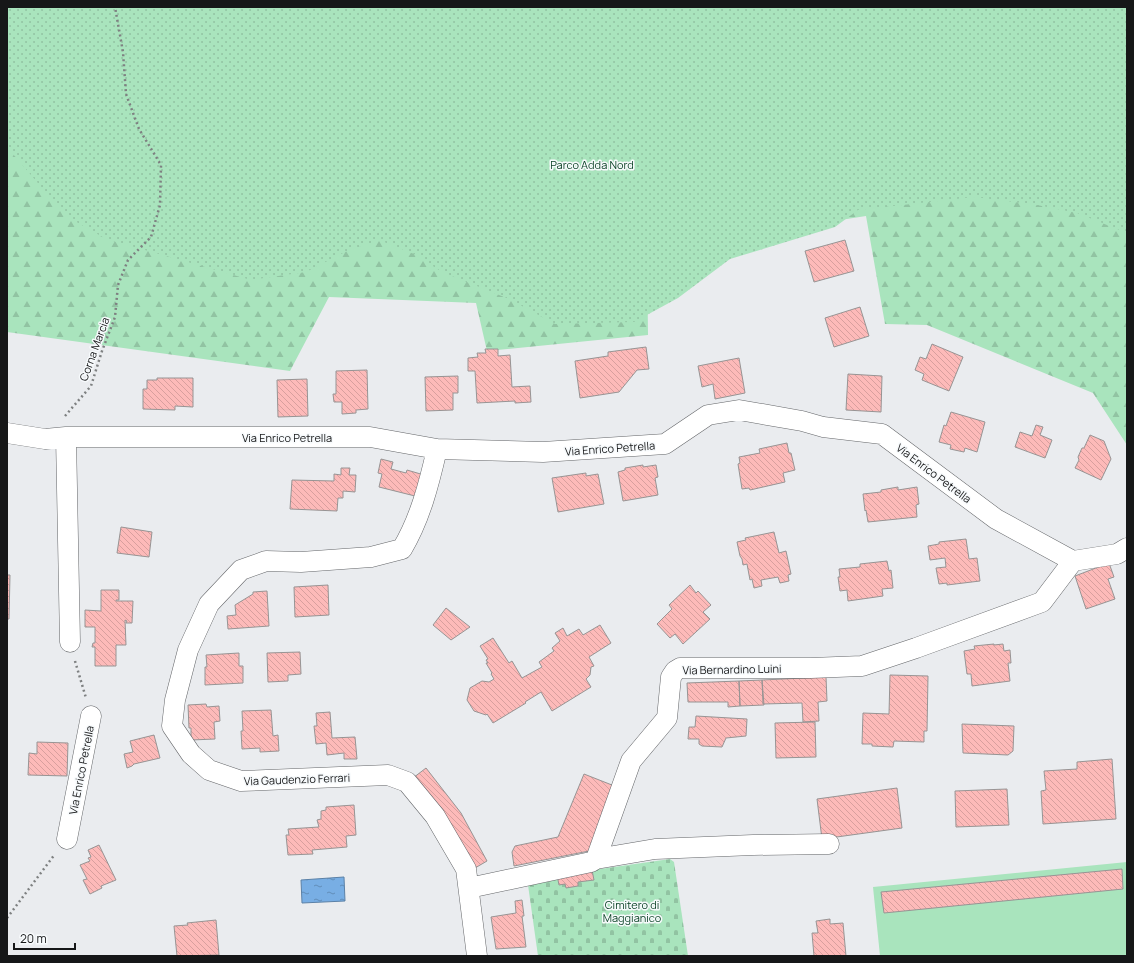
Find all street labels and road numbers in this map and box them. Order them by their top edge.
street label: Corna Marcia [75,315,113,383]
street label: Via Enrico Petrella [242,430,332,445]
street label: Via Enrico Petrella [564,437,656,459]
street label: Via Enrico Petrella [893,440,975,506]
street label: Via Bernardino Luini [682,661,782,677]
street label: Via Enrico Petrella [65,724,97,816]
street label: Via Gaudenzio Ferrari [244,770,350,788]

